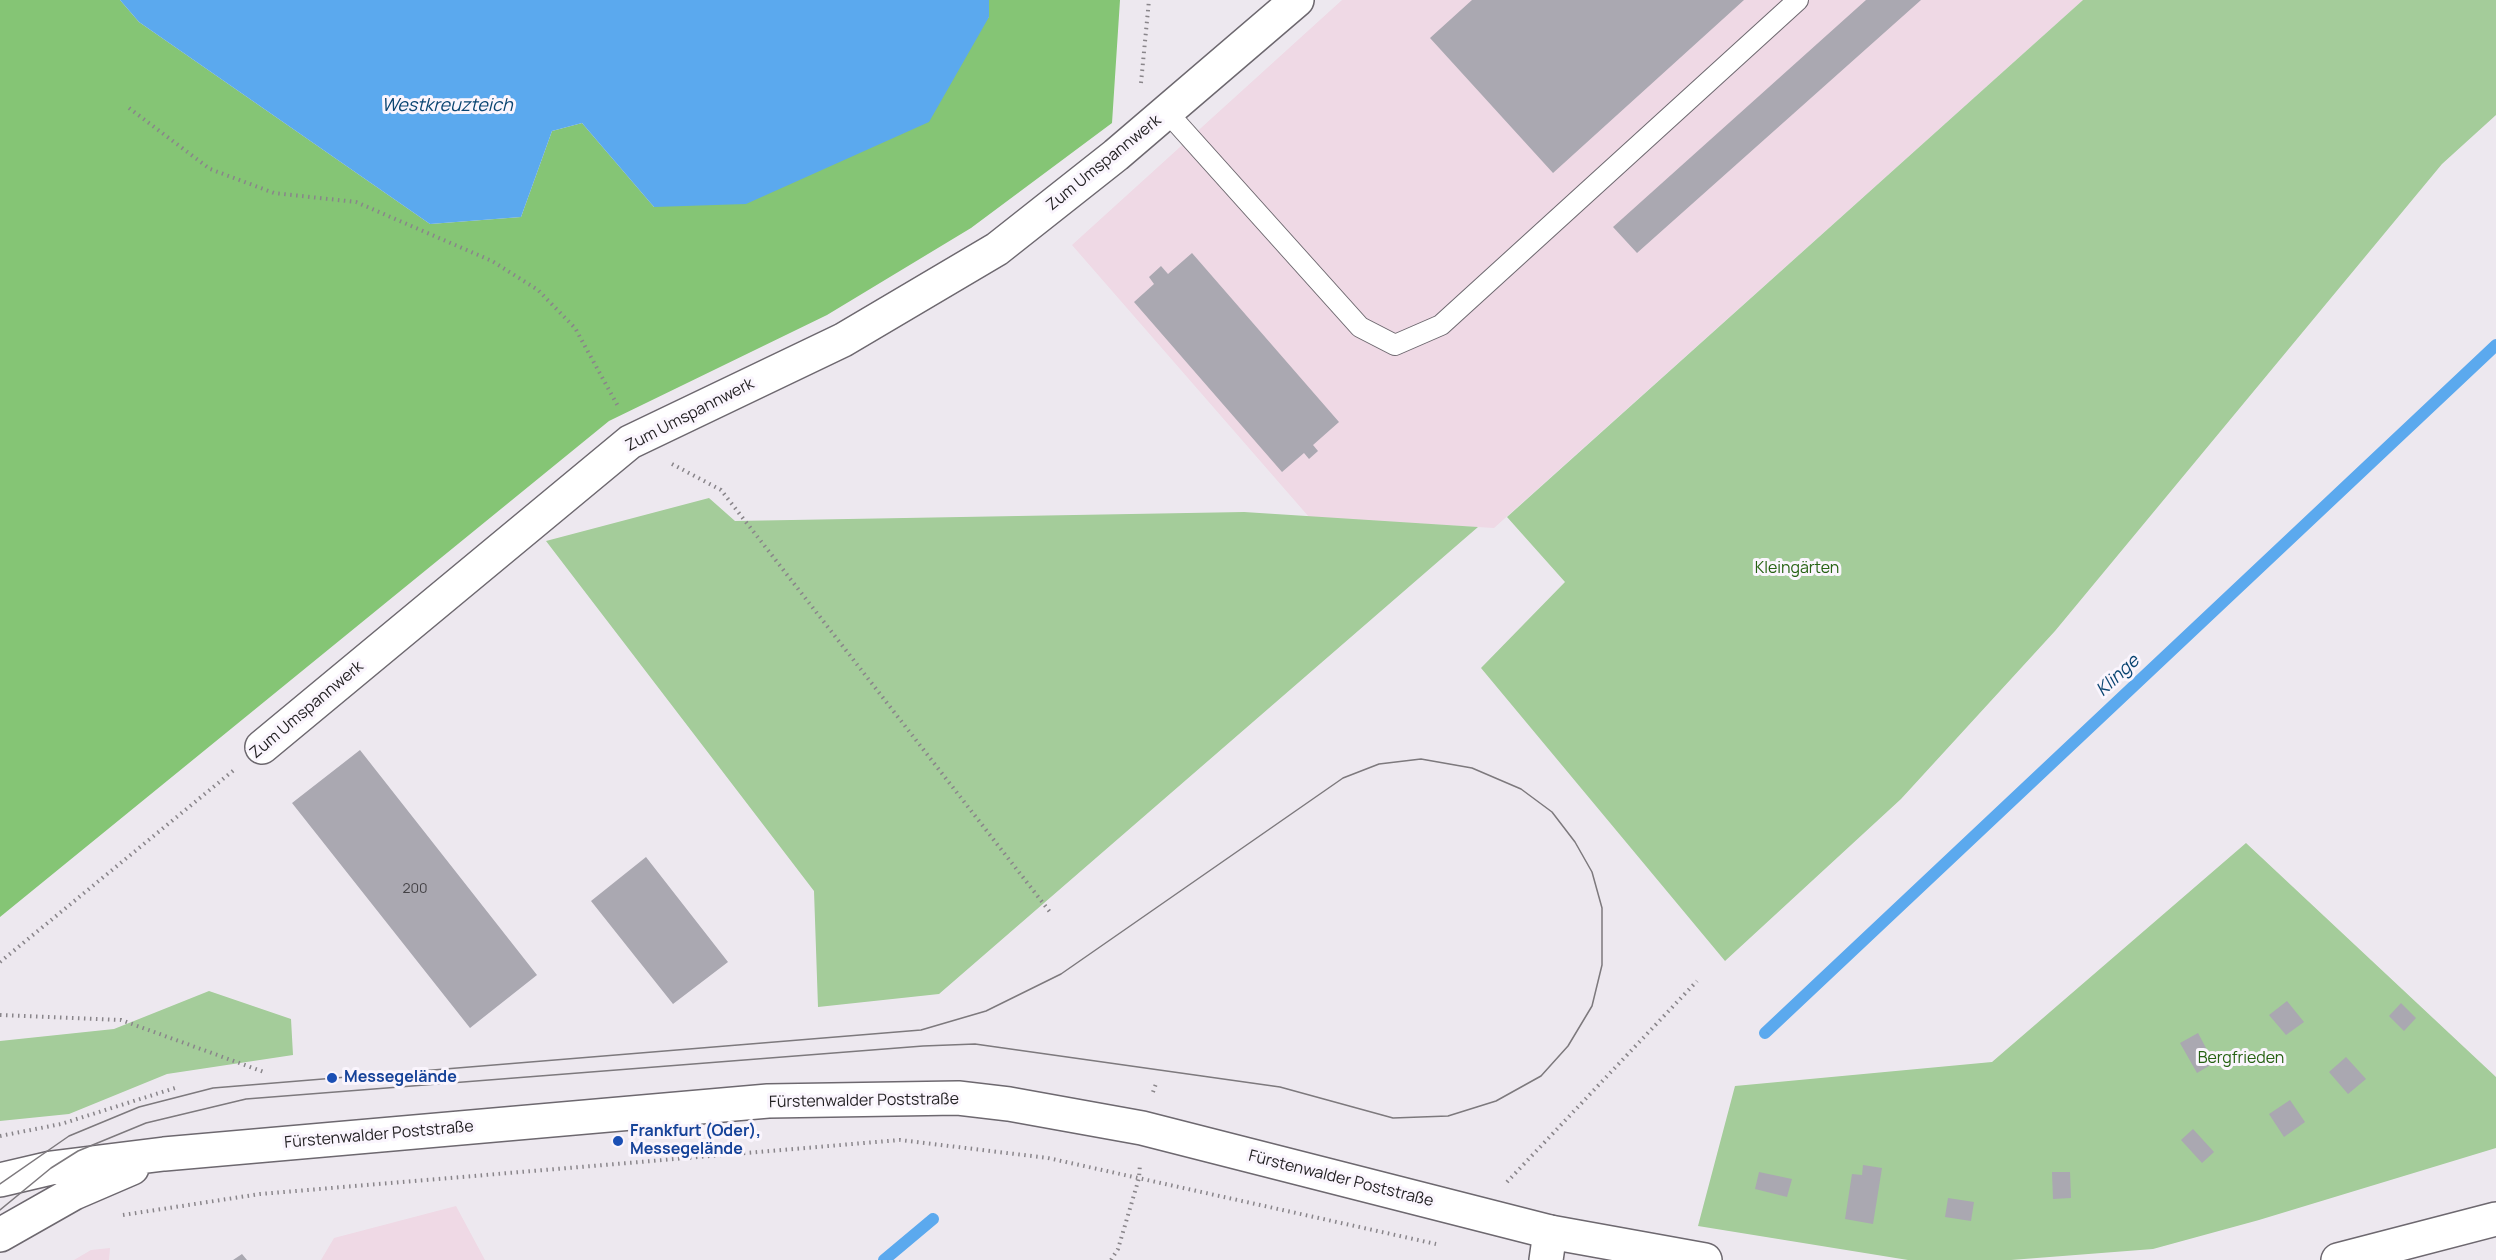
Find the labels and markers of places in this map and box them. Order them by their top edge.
place label: Messegelände [344,1068,457,1088]
marker: Messegelände [325,1071,339,1085]
place label: Frankfurt (Oder), Messegelände [630,1122,761,1160]
marker: Frankfurt (Oder), Messegelände [611,1134,625,1148]

